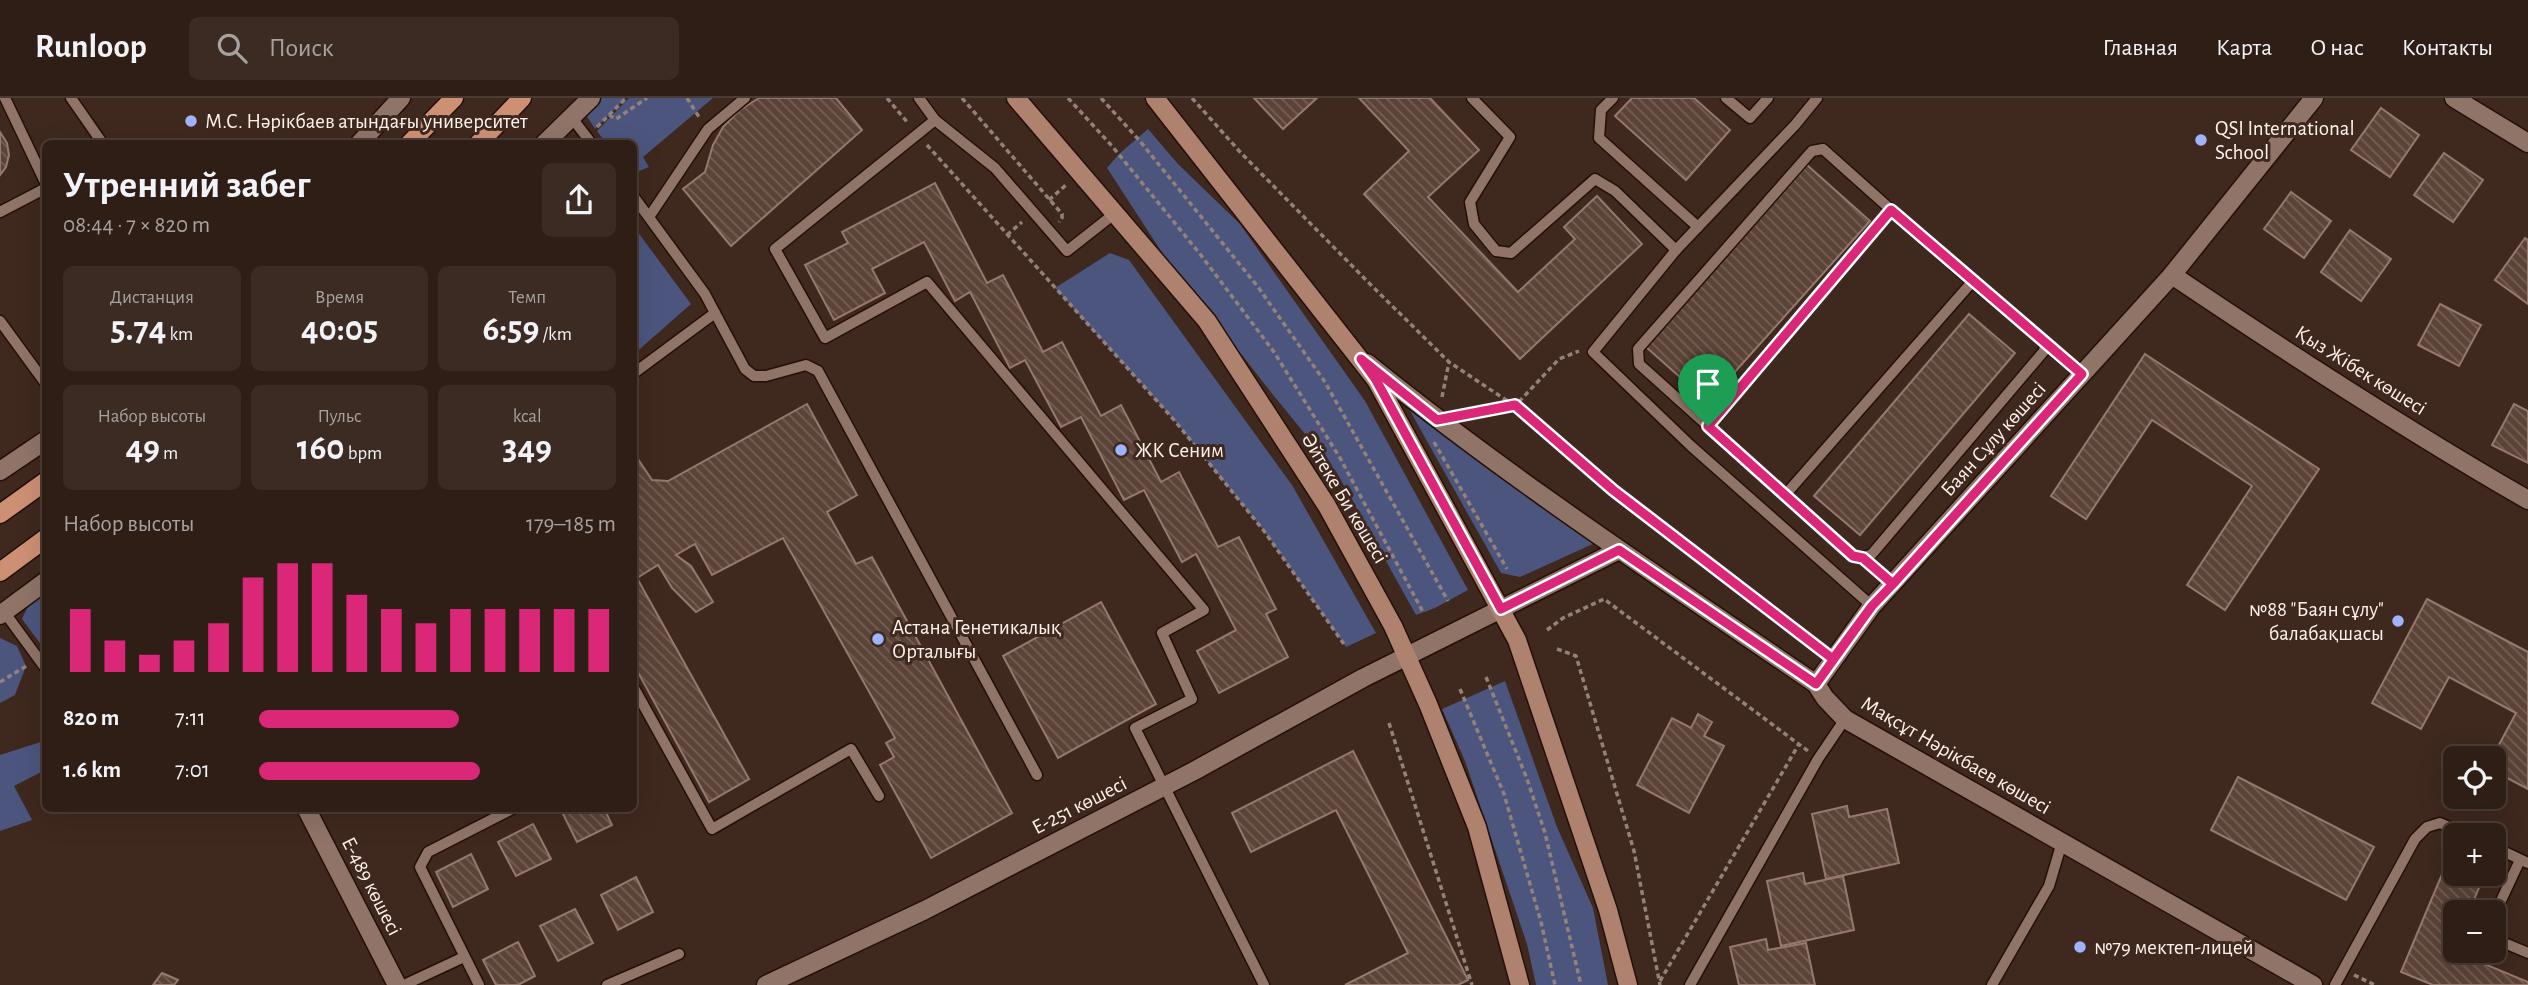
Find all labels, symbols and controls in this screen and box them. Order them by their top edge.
search box [189,17,679,80]
icon: search [213,29,251,67]
text: Runloop [35,31,147,64]
text: Поиск [269,35,334,61]
text: Главная [2103,36,2178,60]
text: Карта [2216,36,2272,60]
text: О нас [2310,36,2364,60]
text: Контакты [2402,36,2493,60]
place label: М.С. Нәрікбаев атындағы университет [205,111,528,132]
marker: М.С. Нәрікбаев атындағы университет [183,113,199,129]
place label: QSI International School [2215,118,2355,163]
marker: QSI International School [2193,132,2209,148]
button: share [542,163,616,237]
text: Утренний забег [63,167,310,205]
text: 08:44 · 7 × 820 m [63,214,210,237]
text: Дистанция [110,288,194,307]
text: Время [315,288,364,307]
text: Темп [508,288,546,307]
text: 5.74 [110,312,166,347]
text: 40:05 [301,312,378,347]
text: 6:59 [482,312,539,347]
street label: Қыз Жібек көшесі [2291,322,2430,419]
text: km [166,325,193,344]
text: /km [539,325,572,344]
pin [1678,354,1738,426]
icon: arrive [1689,365,1727,403]
street label: Баян Сұлу көшесі [1937,378,2050,500]
text: Набор высоты [98,407,206,426]
text: Пульс [317,407,362,426]
text: kcal [513,407,542,426]
street label: Әйтеке Би көшесі [1298,430,1392,567]
text: 49 [125,431,160,466]
text: 160 [297,431,345,466]
text: 349 [502,431,552,466]
place label: ЖК Сеним [1135,440,1224,461]
marker: ЖК Сеним [1113,442,1129,458]
text: m [160,444,178,463]
text: bpm [345,444,382,463]
text: Набор высоты [63,513,195,536]
text: 179–185 m [526,513,616,536]
place label: №88 "Баян сұлу" балабақшасы [2249,599,2384,644]
marker: №88 "Баян сұлу" балабақшасы [2390,613,2406,629]
place label: Астана Генетикалық Орталығы [892,617,1062,662]
marker: Астана Генетикалық Орталығы [870,631,886,647]
street label: Мақсұт Нәрікбаев көшесі [1857,693,2054,818]
text: 820 m [63,707,119,730]
text: 7:11 [175,707,206,730]
map controls [2443,746,2506,963]
button: locate [2443,746,2506,809]
text: 1.6 km [63,759,121,782]
text: 7:01 [175,759,210,782]
street label: Е-251 көшесі [1028,773,1130,838]
button: + [2443,823,2506,886]
street label: Е-489 көшесі [338,834,405,939]
button: − [2443,900,2506,963]
place label: №79 мектеп-лицей [2094,937,2254,958]
marker: №79 мектеп-лицей [2072,939,2088,955]

